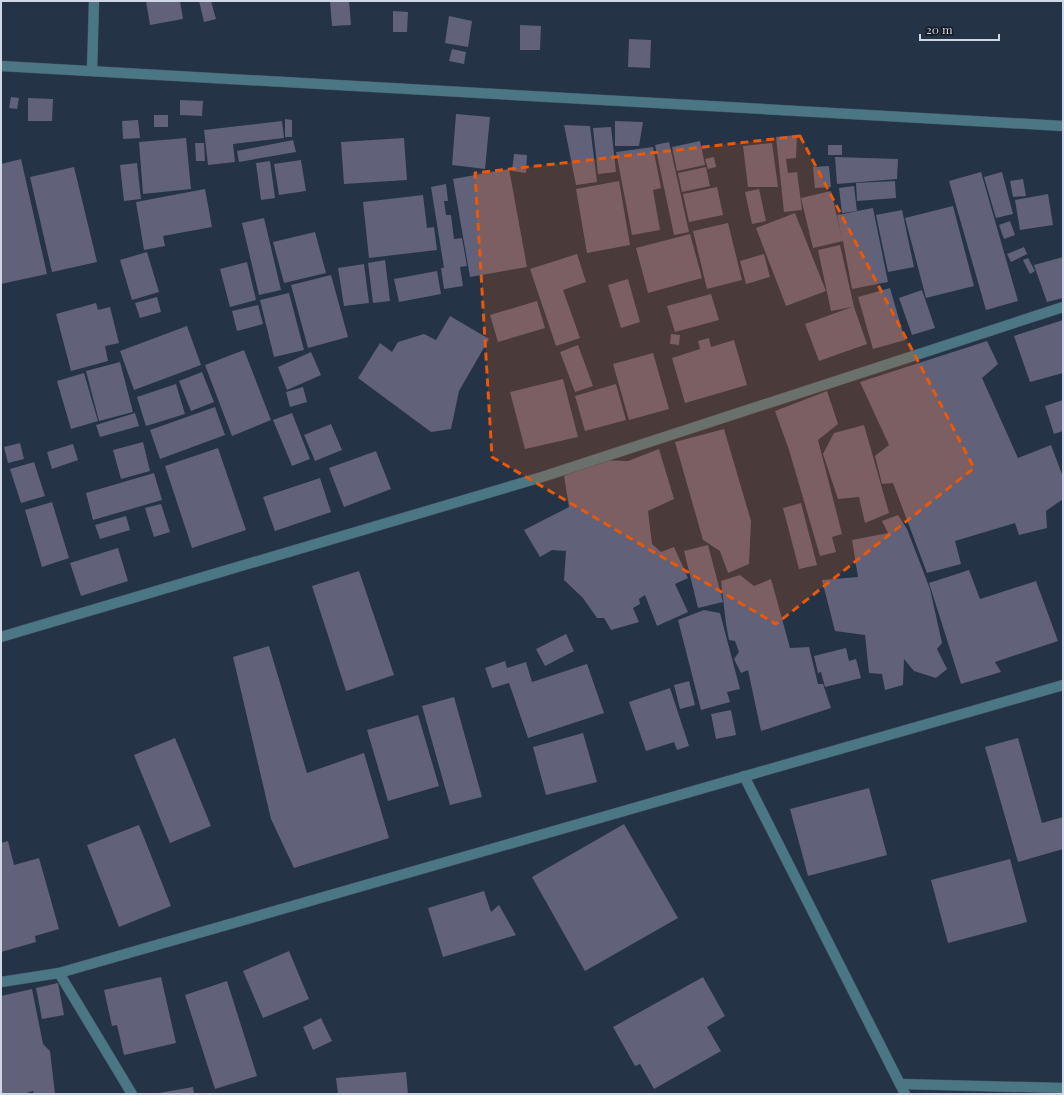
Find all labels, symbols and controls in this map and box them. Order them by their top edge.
scale bar [920,16,999,42]
text: 20 m [926,21,953,37]

